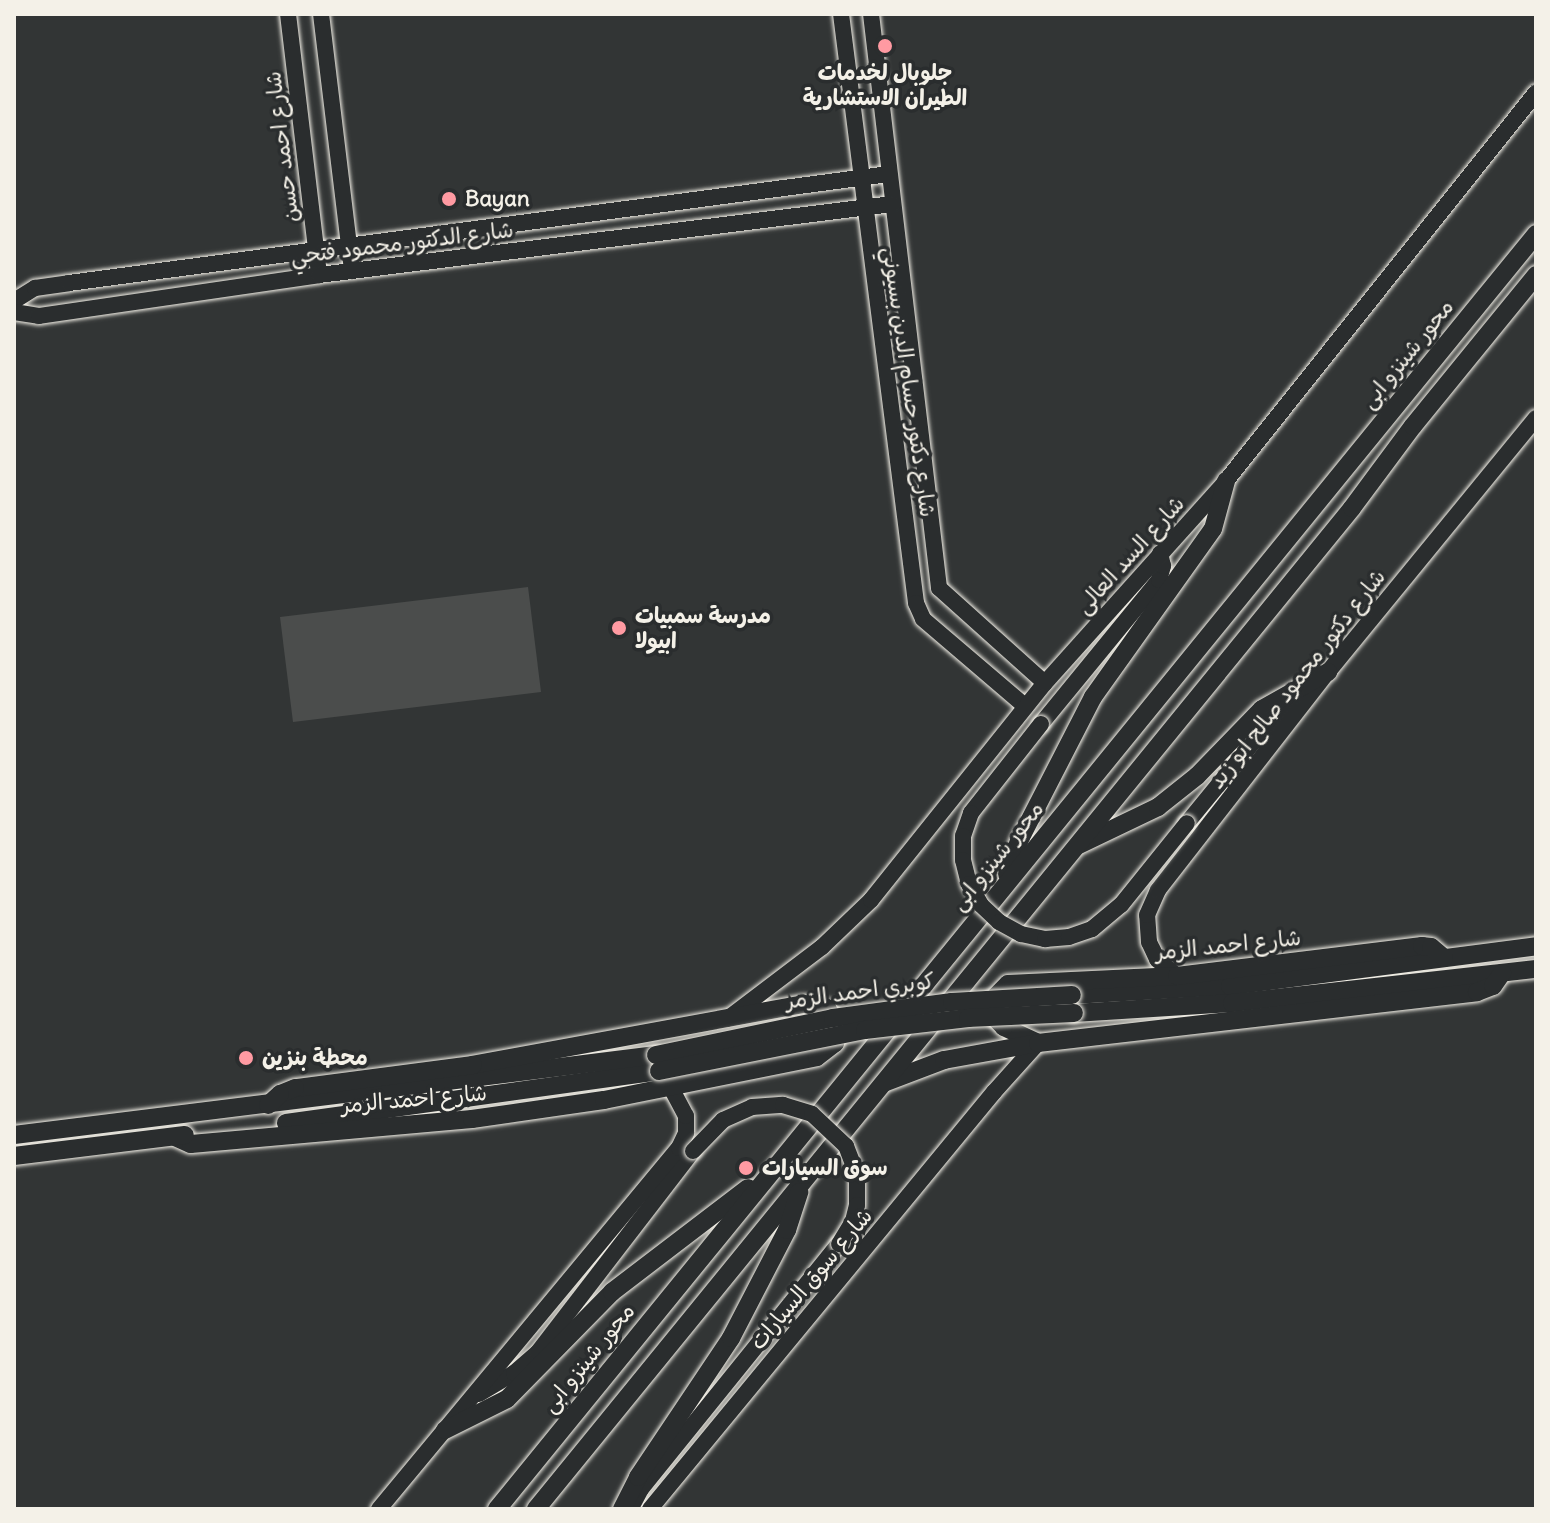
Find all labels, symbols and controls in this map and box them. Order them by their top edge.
marker: جلوبال لخدمات الطيران الاستشارية [876,37,894,55]
place label: جلوبال لخدمات الطيران الاستشارية [803,59,967,110]
street label: شارع احمد حسن [260,70,304,224]
place label: Bayan [465,186,530,212]
marker: Bayan [440,190,458,208]
street label: شارع الدكتور محمود فتحي [289,216,515,270]
street label: شارع دكتور حسام الدين بسيوني [877,245,941,519]
street label: محور شينزو ابى [1355,294,1459,414]
street label: شارع السد العالى [1070,491,1190,619]
street label: شارع دكتور محمود صالح ابو زيد [1203,564,1391,794]
place label: مدرسة سمبيات ابيولا [635,602,771,654]
marker: مدرسة سمبيات ابيولا [610,619,628,637]
street label: محور شينزو ابى [945,796,1049,916]
street label: شارع احمد الزمر [1154,924,1302,966]
street label: كوبري احمد الزمر [784,967,936,1015]
place label: محطة بنزين [262,1045,368,1071]
marker: محطة بنزين [237,1049,255,1067]
street label: شارع احمد الزمر [340,1079,488,1119]
place label: سوق السيارات [762,1155,888,1181]
marker: سوق السيارات [737,1159,755,1177]
street label: شارع سوق السيارات [744,1203,878,1355]
street label: محور شينزو ابى [536,1298,640,1418]

